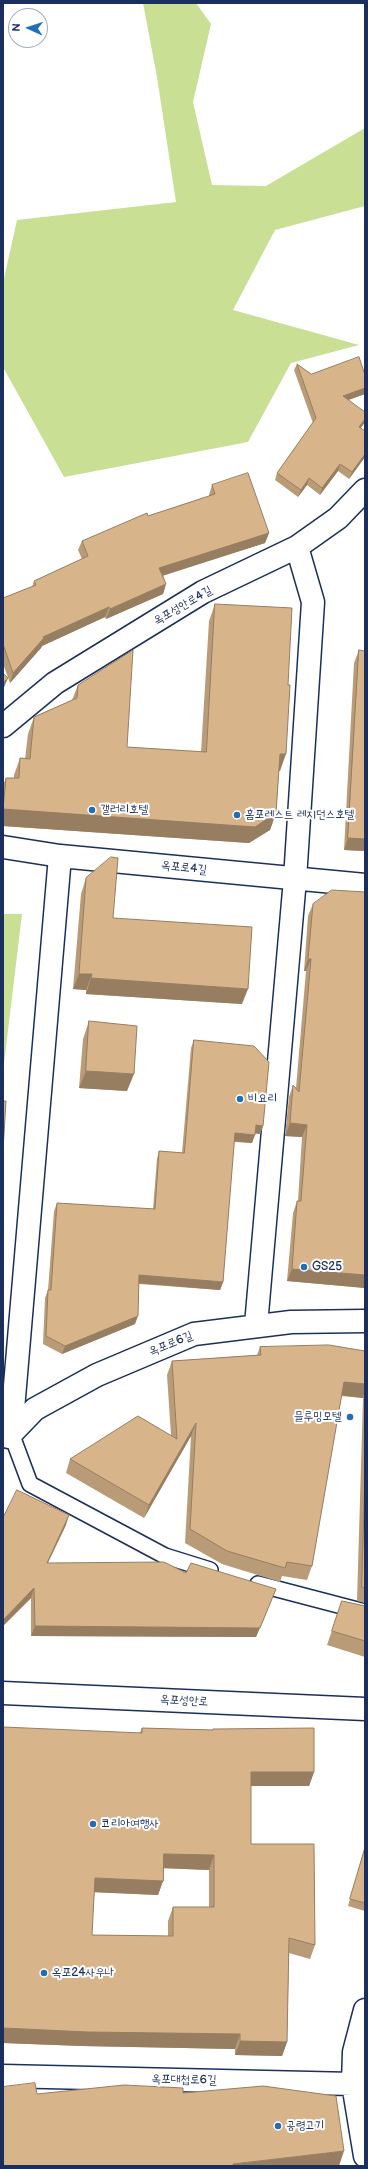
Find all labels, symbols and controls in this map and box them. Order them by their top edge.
north arrow [8,8,48,48]
text: N [10,23,23,32]
street label: 옥포성안로4길 [151,583,215,629]
place label: 갤러리호텔 [100,803,148,817]
marker: 갤러리호텔 [87,805,97,815]
place label: 홈포레스트 레지던스호텔 [245,808,354,822]
marker: 홈포레스트 레지던스호텔 [232,810,242,820]
street label: 옥포로4길 [160,858,208,878]
place label: 비요리 [248,1092,277,1106]
marker: 비요리 [235,1094,245,1104]
place label: GS25 [312,1260,342,1274]
marker: GS25 [299,1262,309,1272]
street label: 옥포로6길 [147,1329,195,1359]
place label: 믈루밍모텔 [294,1410,342,1424]
marker: 믈루밍모텔 [345,1412,355,1422]
street label: 옥포성안로 [160,1693,208,1709]
place label: 코리아여행사 [101,1817,159,1831]
marker: 코리아여행사 [88,1819,98,1829]
place label: 옥포24사우나 [52,1966,115,1980]
marker: 옥포24사우나 [39,1968,49,1978]
street label: 옥포대첩로6길 [151,2072,217,2088]
place label: 공령고기 [286,2119,325,2133]
marker: 공령고기 [273,2121,283,2131]

